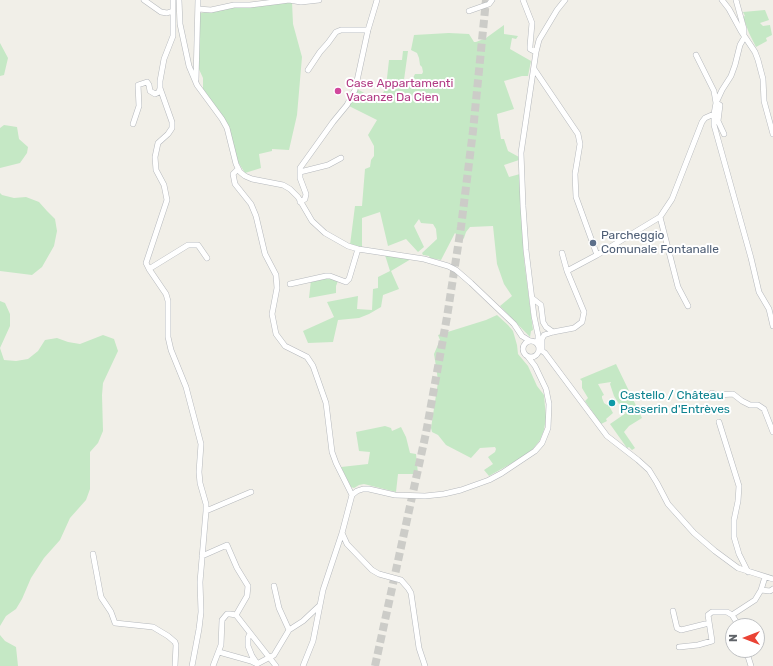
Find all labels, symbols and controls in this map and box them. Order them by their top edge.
place label: Case Appartamenti Vacanze Da Cien [346,77,453,105]
marker: Case Appartamenti Vacanze Da Cien [333,86,343,96]
place label: Parcheggio Comunale Fontanalle [601,229,719,257]
marker: Parcheggio Comunale Fontanalle [588,238,598,248]
place label: Castello / Château Passerin d'Entrèves [620,389,730,417]
marker: Castello / Château Passerin d'Entrèves [607,398,617,408]
north arrow [725,618,765,658]
text: N [727,634,740,642]

